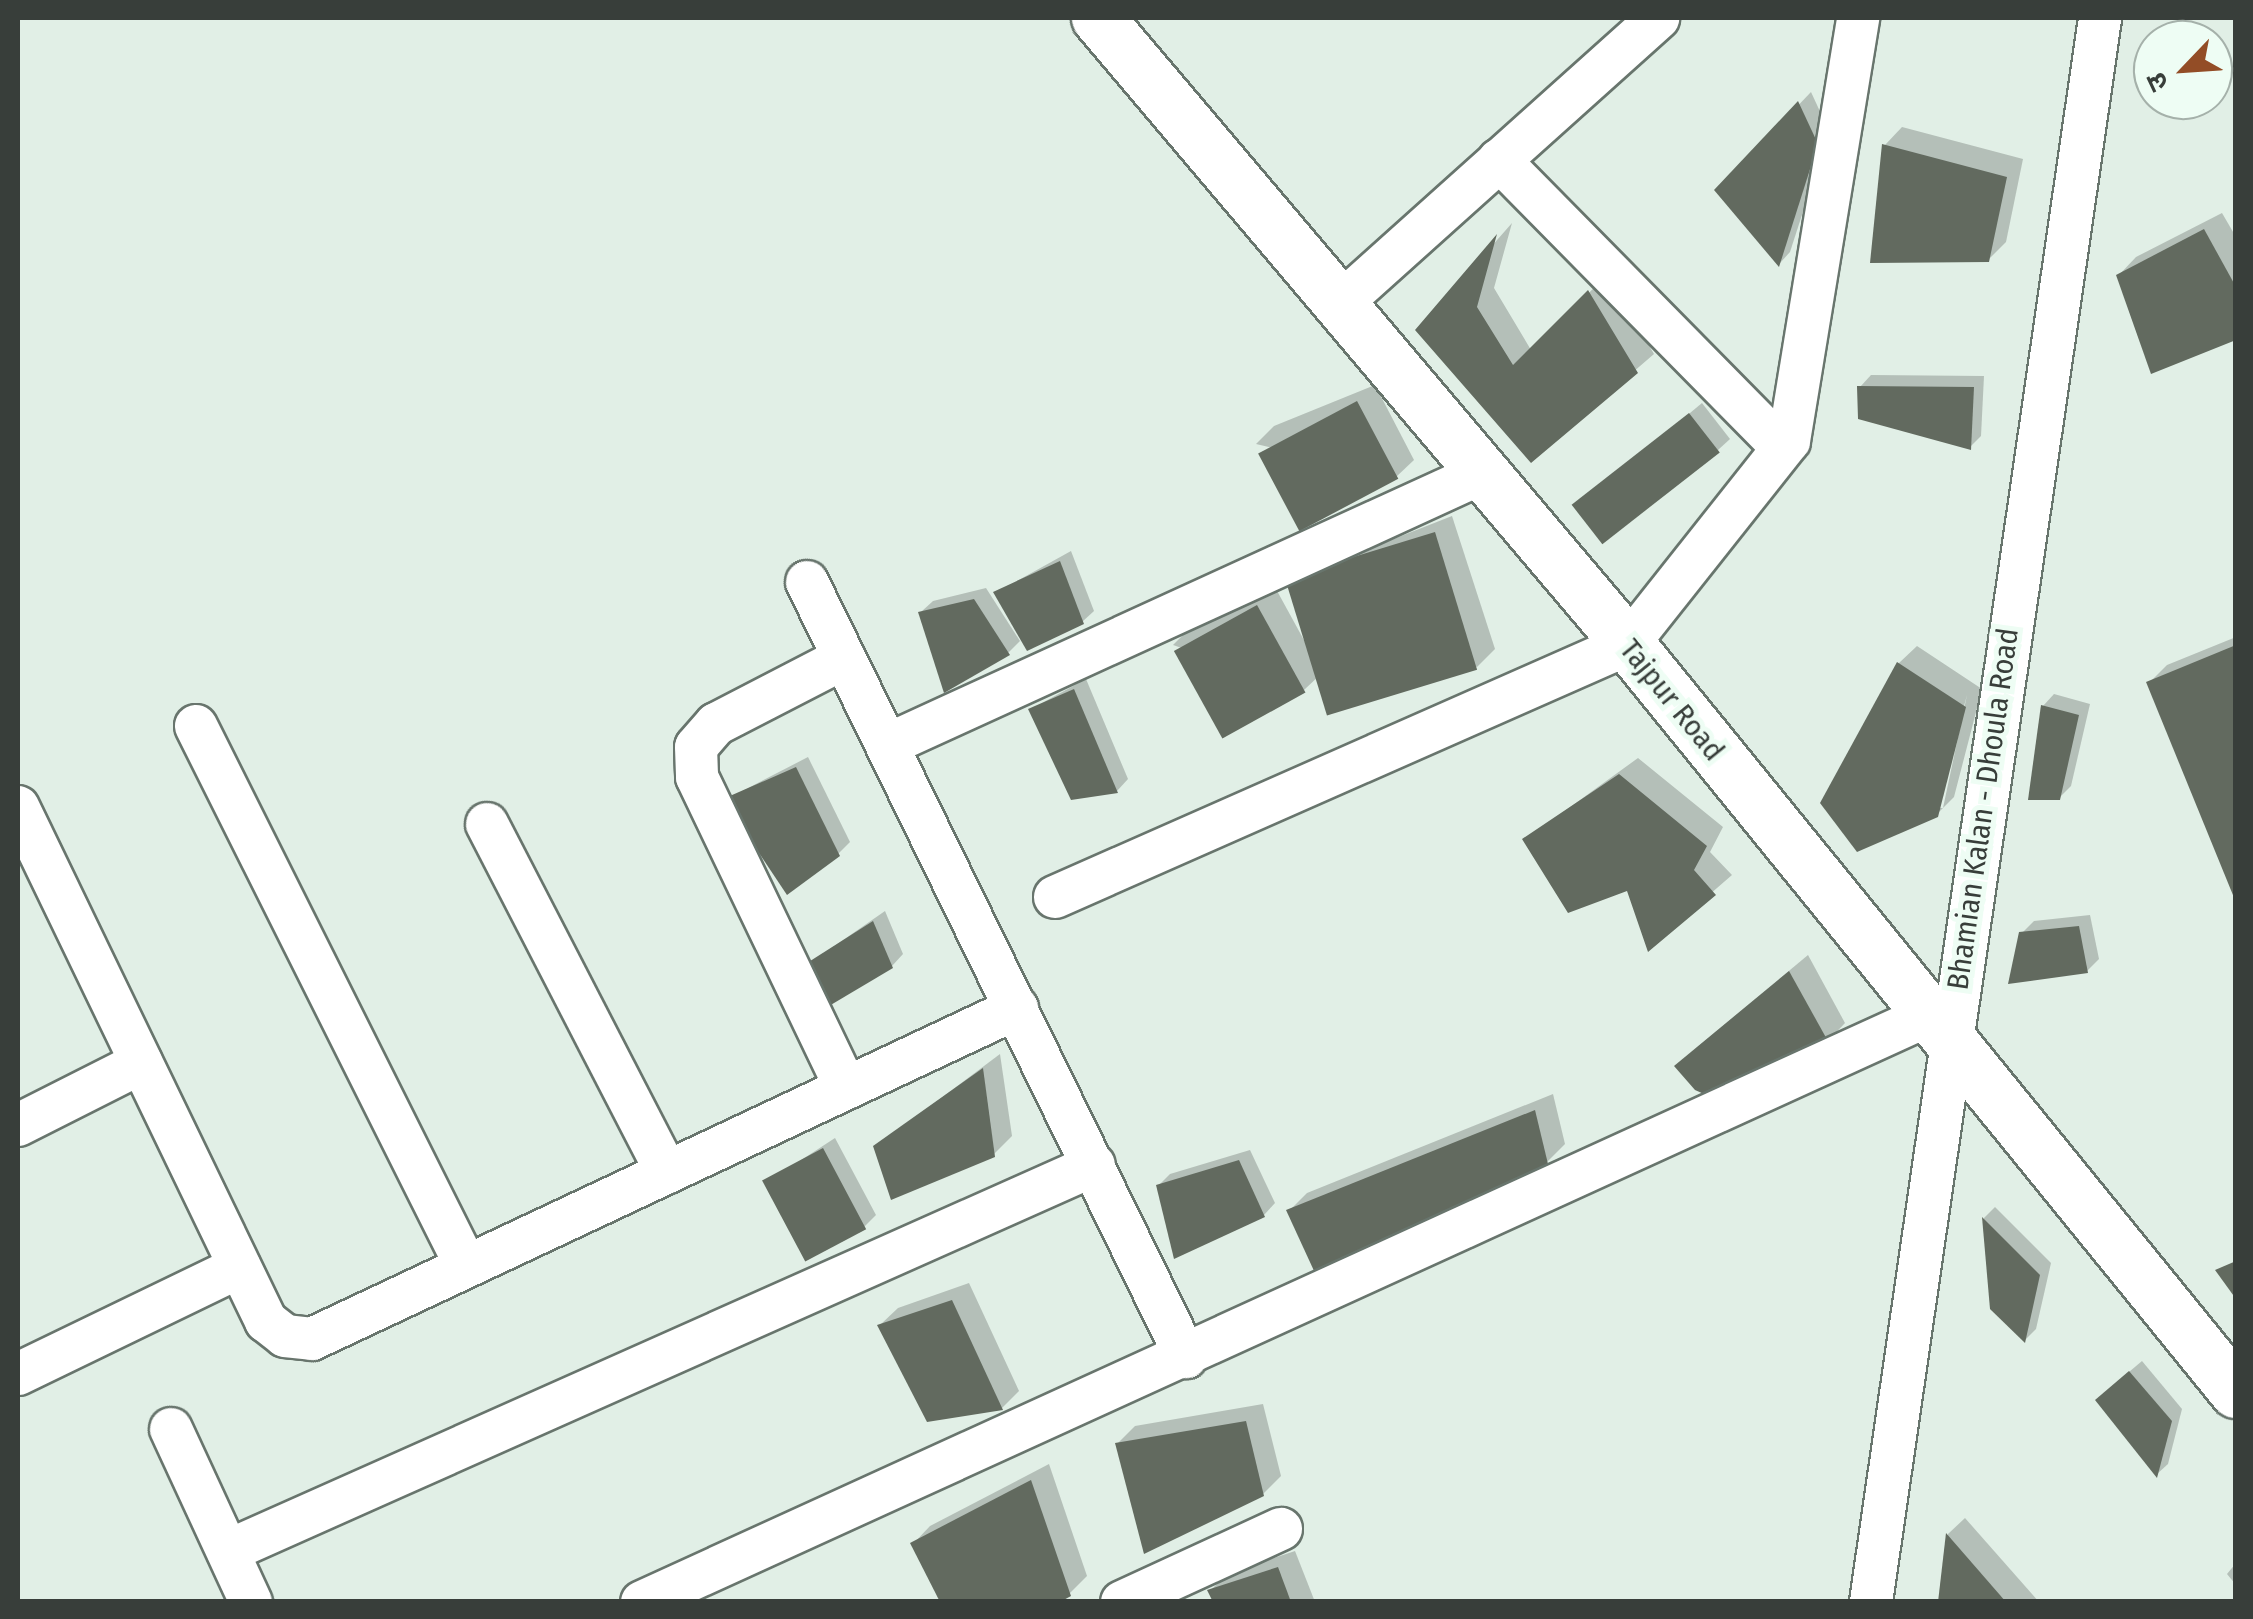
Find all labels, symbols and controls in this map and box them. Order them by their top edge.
north arrow [2133,20,2233,120]
text: उ [2139,68,2176,96]
street label: Bhamian Kalan - Dhoula Road [1940,626,2026,992]
street label: Tajpur Road [1612,632,1732,768]

